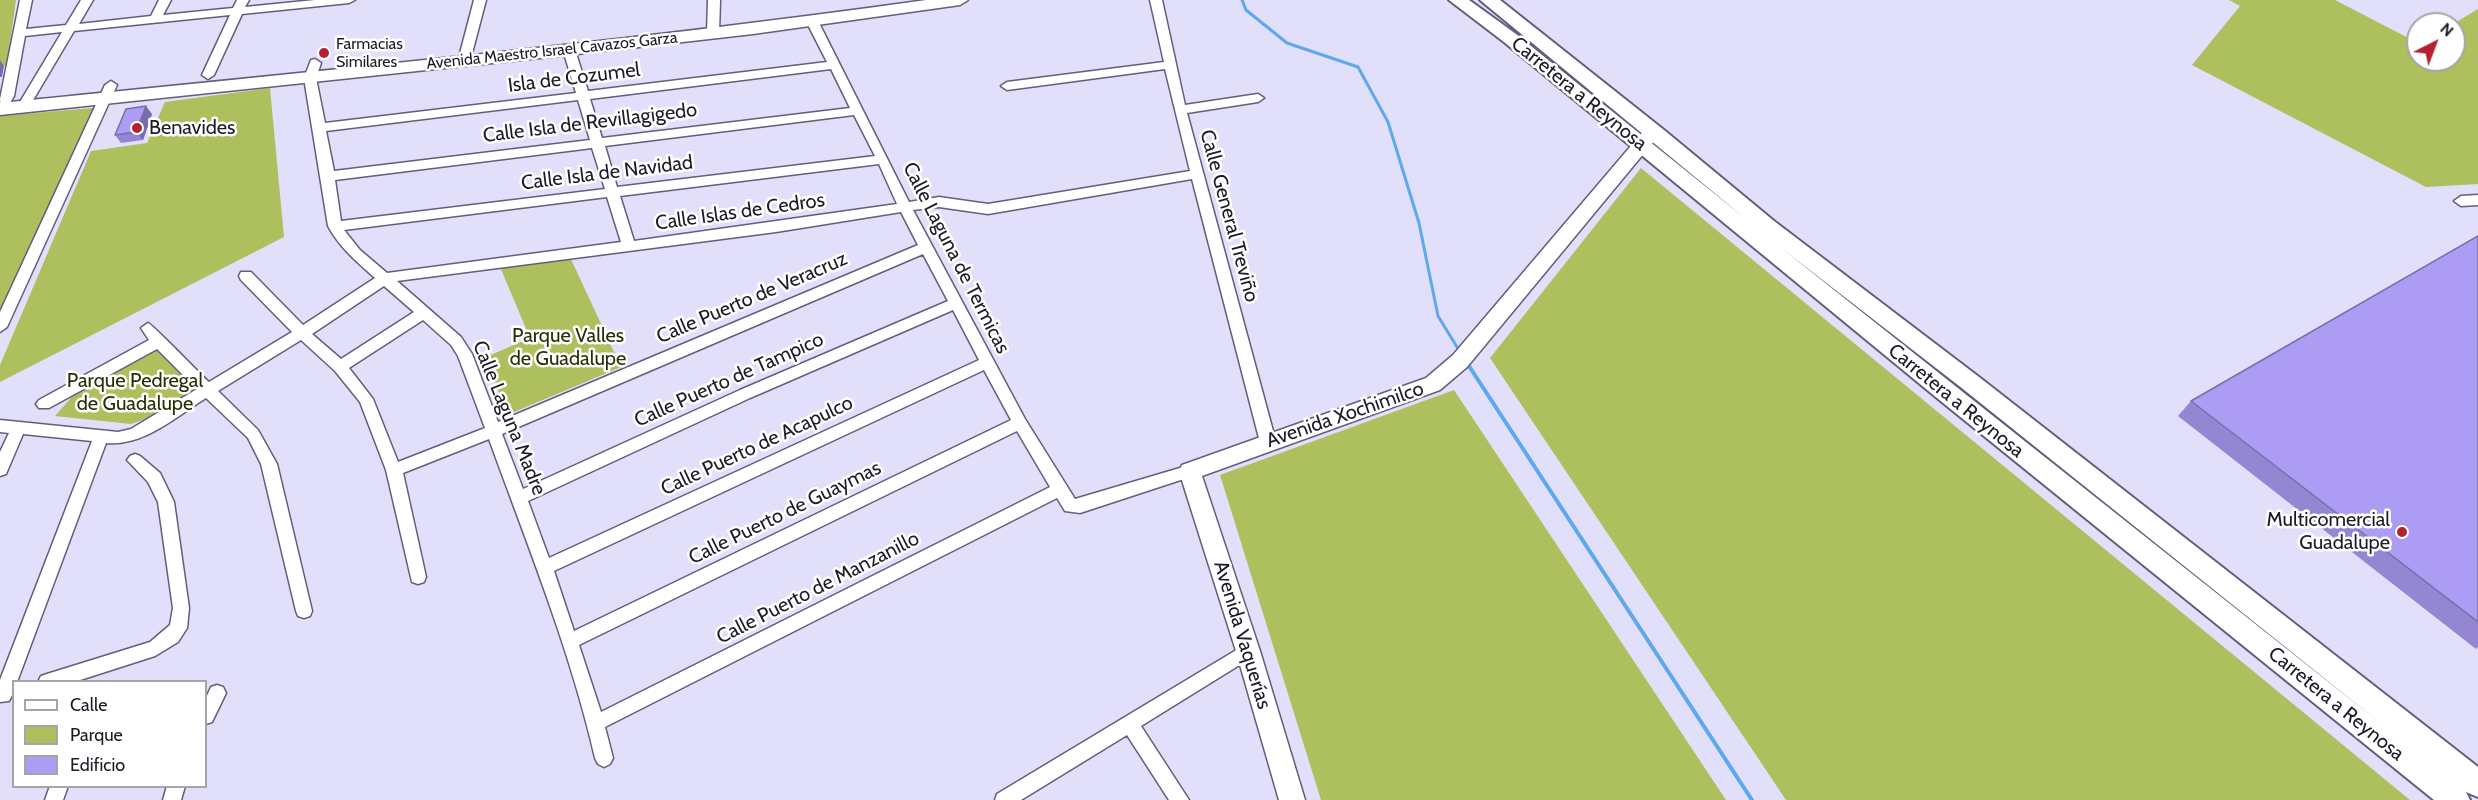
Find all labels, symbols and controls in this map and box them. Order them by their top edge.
north arrow [2406,12,2466,72]
text: N [2436,19,2458,41]
street label: Avenida Maestro Israel Cavazos Garza [426,28,678,74]
street label: Carretera a Reynosa [1506,32,1652,156]
place label: Farmacias Similares [336,34,403,72]
marker: Farmacias Similares [317,46,331,60]
street label: Isla de Cozumel [506,58,642,98]
street label: Calle Isla de Revillagigedo [482,98,698,148]
place label: Benavides [149,116,235,140]
marker: Benavides [130,121,144,135]
street label: Calle General Treviño [1194,127,1264,305]
street label: Calle Isla de Navidad [520,151,694,195]
street label: Calle Laguna de Termicas [897,158,1015,358]
street label: Calle Islas de Cedros [654,188,826,236]
street label: Calle Puerto de Veracruz [653,247,851,349]
park label: Parque Valles de Guadalupe [510,324,626,371]
street label: Calle Puerto de Tampico [631,327,827,433]
street label: Calle Laguna Madre [467,337,551,499]
street label: Carretera a Reynosa [1883,339,2029,463]
park label: Parque Pedregal de Guadalupe [67,369,203,416]
street label: Avenida Xochimilco [1263,377,1427,453]
street label: Calle Puerto de Acapulco [657,391,857,501]
street label: Calle Puerto de Guaymas [685,456,885,570]
place label: Multicomercial Guadalupe [2267,508,2390,555]
marker: Multicomercial Guadalupe [2395,525,2409,539]
street label: Calle Puerto de Manzanillo [713,526,923,650]
street label: Avenida Vaquerías [1208,558,1276,712]
street label: Carretera a Reynosa [2263,642,2409,766]
legend [12,680,207,788]
text: Calle [70,694,107,716]
text: Parque [70,724,123,746]
text: Edificio [70,754,125,776]

